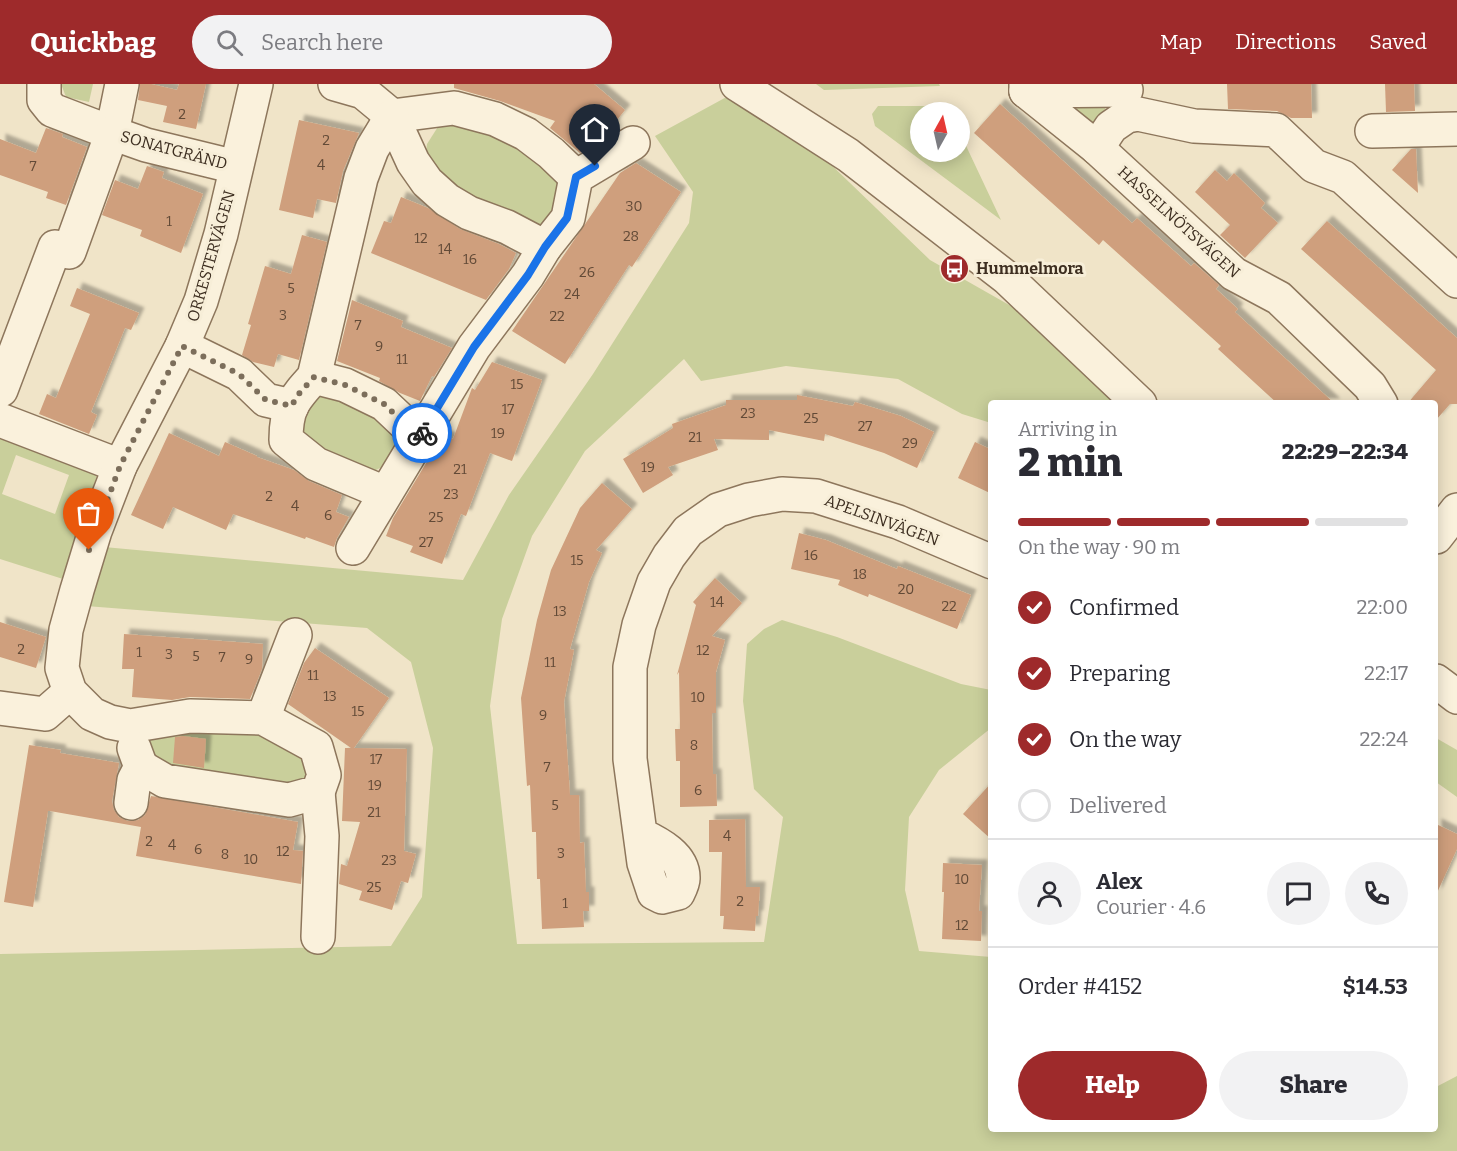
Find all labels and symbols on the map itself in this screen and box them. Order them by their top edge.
north arrow [910,102,970,162]
pin [569,104,620,166]
house number: 2 [178,106,186,123]
street label: SONATGRÄND [119,127,229,173]
house number: 2 [322,132,330,149]
house number: 4 [317,157,325,174]
house number: 7 [29,158,37,175]
street label: HASSELNÖTSVÄGEN [1114,162,1244,282]
street label: ORKESTERVÄGEN [183,188,239,324]
house number: 30 [626,198,642,215]
house number: 1 [166,213,172,230]
house number: 28 [623,228,639,245]
house number: 12 [414,230,428,247]
house number: 14 [438,241,452,258]
house number: 16 [463,251,477,268]
bus stop icon: Hummelmora [939,252,971,284]
place label: Hummelmora [976,259,1084,278]
house number: 26 [579,264,595,281]
house number: 5 [287,280,295,297]
house number: 24 [564,286,580,303]
house number: 3 [279,307,287,324]
house number: 22 [549,308,565,325]
house number: 7 [354,317,362,334]
house number: 9 [375,338,383,355]
house number: 11 [396,351,408,368]
house number: 15 [510,376,524,393]
house number: 17 [502,401,514,418]
courier [392,403,452,463]
house number: 23 [740,405,756,422]
house number: 25 [803,410,819,427]
house number: 27 [858,418,872,435]
house number: 19 [491,425,505,442]
house number: 21 [688,429,702,446]
house number: 29 [902,435,918,452]
house number: 19 [641,459,655,476]
house number: 21 [453,461,467,478]
house number: 23 [443,486,459,503]
pin [63,488,114,550]
house number: 2 [265,488,273,505]
street label: APELSINVÄGEN [822,490,942,550]
house number: 4 [291,498,299,515]
house number: 6 [324,507,332,524]
house number: 25 [428,509,444,526]
house number: 27 [419,534,433,551]
house number: 16 [804,547,818,564]
house number: 15 [570,552,584,569]
house number: 18 [853,566,867,583]
house number: 20 [898,581,914,598]
house number: 14 [710,594,724,611]
house number: 22 [941,598,957,615]
house number: 13 [553,603,567,620]
house number: 2 [17,641,25,658]
house number: 12 [696,642,710,659]
house number: 1 [136,644,142,661]
house number: 3 [165,646,173,663]
house number: 5 [192,648,200,665]
house number: 7 [218,649,226,666]
house number: 9 [245,651,253,668]
house number: 11 [544,654,556,671]
house number: 11 [307,667,319,684]
house number: 13 [323,688,337,705]
house number: 10 [691,689,705,706]
house number: 15 [351,703,365,720]
house number: 9 [539,707,547,724]
house number: 8 [690,737,698,754]
house number: 17 [370,751,382,768]
house number: 7 [543,759,551,776]
house number: 19 [368,777,382,794]
house number: 6 [694,782,702,799]
house number: 5 [551,797,559,814]
house number: 21 [367,804,381,821]
house number: 4 [723,828,731,845]
house number: 2 [145,833,153,850]
house number: 4 [168,837,176,854]
house number: 6 [194,841,202,858]
house number: 12 [276,843,290,860]
house number: 3 [557,845,565,862]
house number: 8 [221,846,229,863]
house number: 10 [244,851,258,868]
house number: 23 [381,852,397,869]
house number: 10 [955,871,969,888]
house number: 25 [366,879,382,896]
house number: 2 [736,893,744,910]
house number: 1 [562,895,568,912]
house number: 12 [955,917,969,934]

